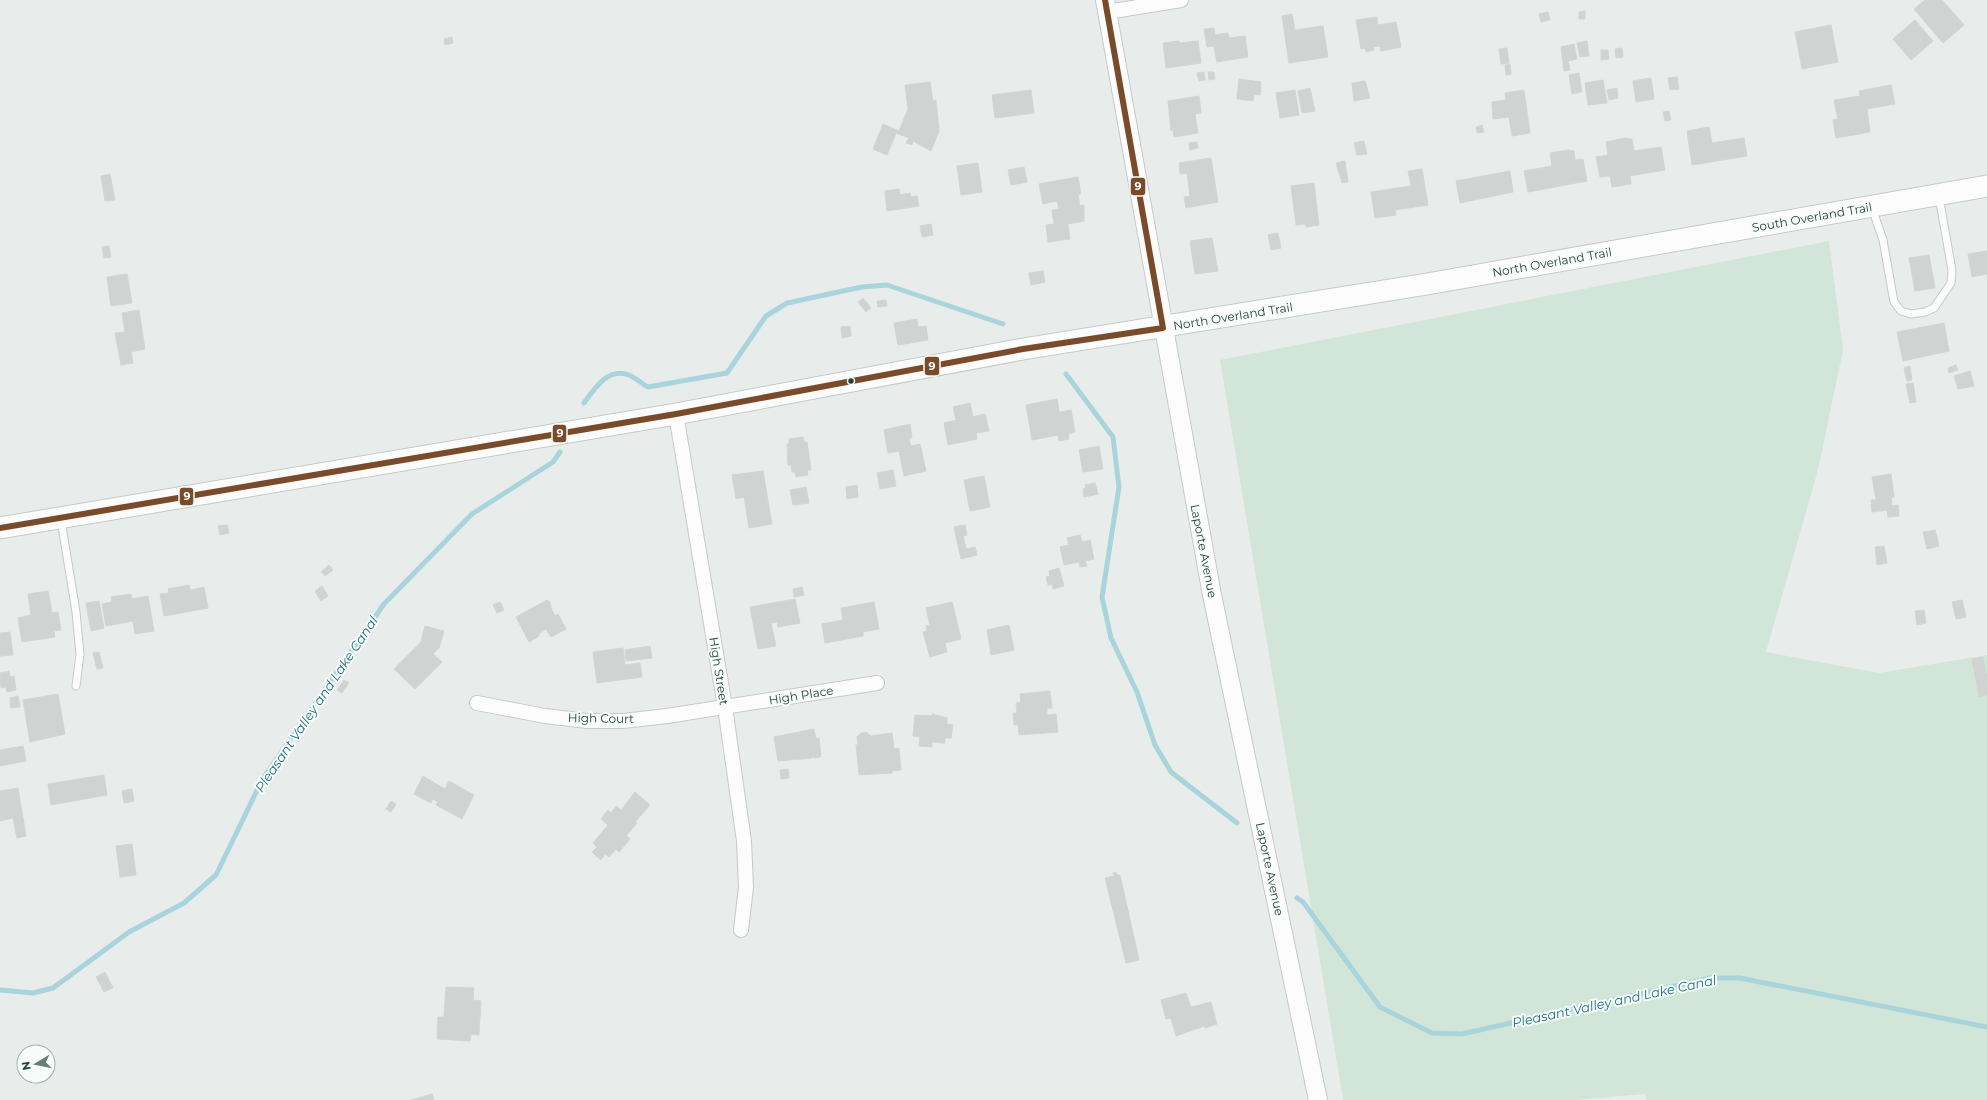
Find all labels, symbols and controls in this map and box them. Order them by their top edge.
line badge: 9 [1130,177,1146,196]
text: 9 [1134,179,1142,193]
street label: South Overland Trail [1751,199,1873,235]
street label: North Overland Trail [1491,244,1613,280]
street label: North Overland Trail [1172,299,1294,333]
line badge: 9 [924,356,940,376]
text: 9 [928,359,936,373]
unlabelled marker [846,376,856,386]
line badge: 9 [552,424,567,443]
text: 9 [556,426,564,440]
line badge: 9 [179,487,194,506]
text: 9 [183,489,191,503]
street label: Laporte Avenue [1188,503,1220,599]
water label: Pleasant Valley and Lake Canal [251,613,381,795]
street label: High Street [706,636,732,706]
street label: High Place [768,682,834,708]
street label: High Court [568,710,634,726]
street label: Laporte Avenue [1253,821,1287,917]
water label: Pleasant Valley and Lake Canal [1510,971,1718,1030]
north arrow [16,1044,56,1084]
text: N [18,1060,34,1071]

